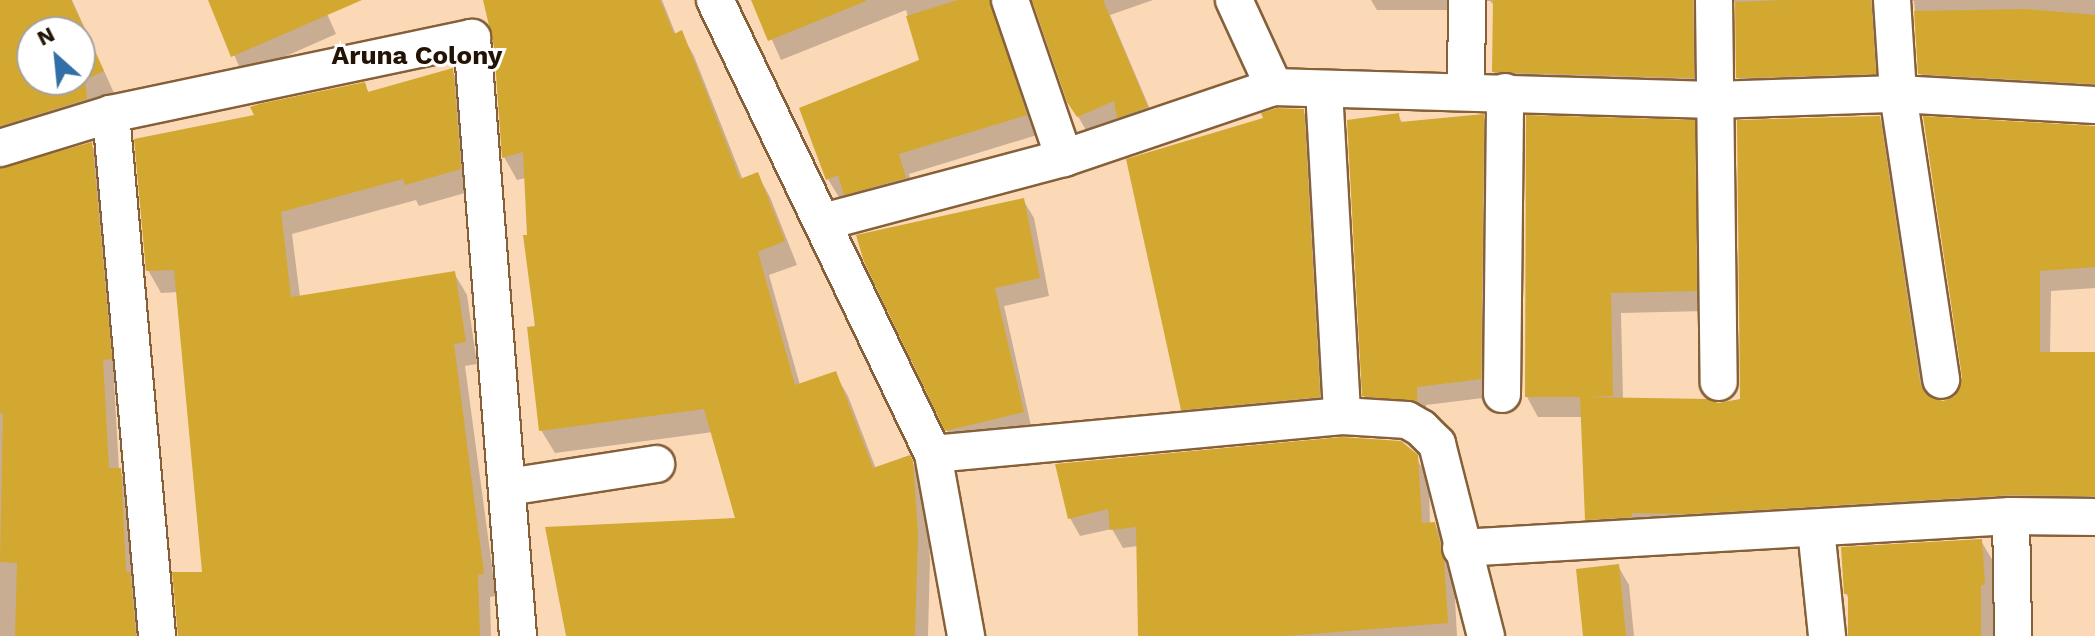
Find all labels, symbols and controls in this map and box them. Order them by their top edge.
north arrow [16,16,96,96]
text: N [33,21,59,51]
district label: Aruna Colony [331,40,503,72]

